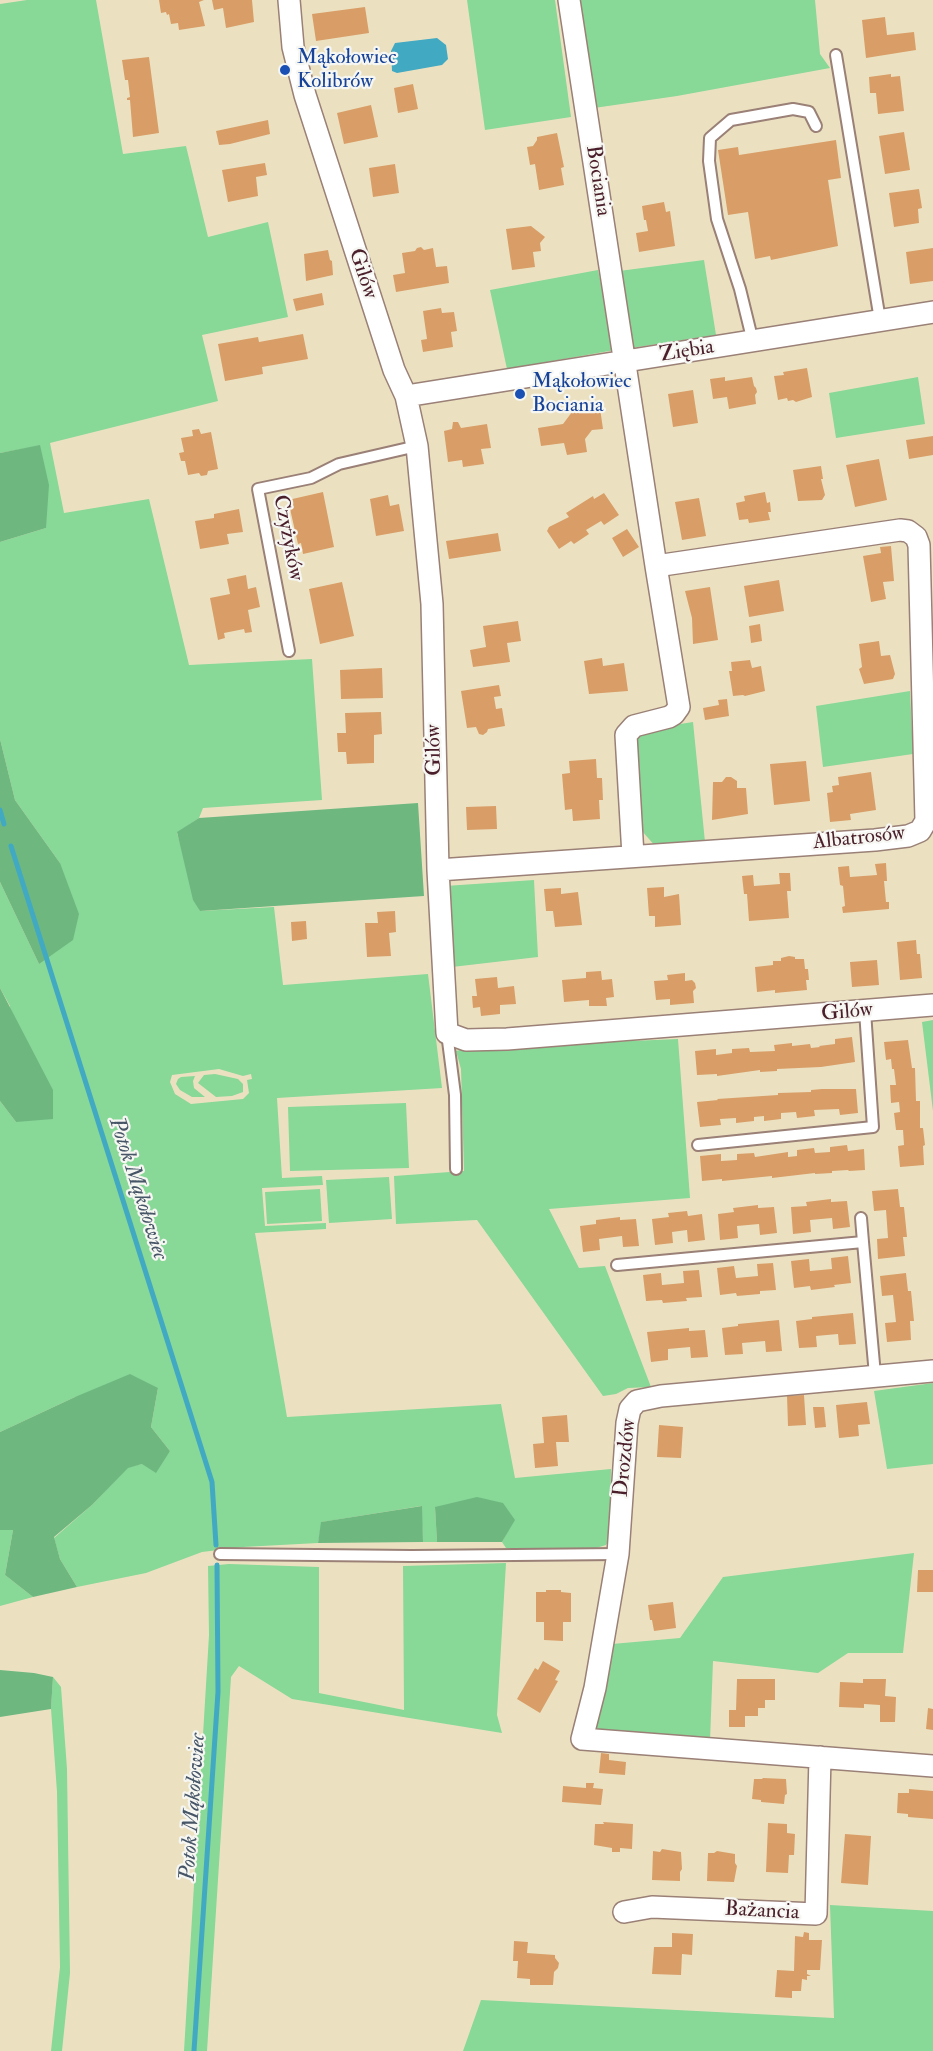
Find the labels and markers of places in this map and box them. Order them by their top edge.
place label: Mąkołowiec Kolibrów [297,45,396,95]
marker: Mąkołowiec Kolibrów [278,63,292,77]
place label: Mąkołowiec Bociania [532,369,631,419]
marker: Mąkołowiec Bociania [513,387,527,401]

